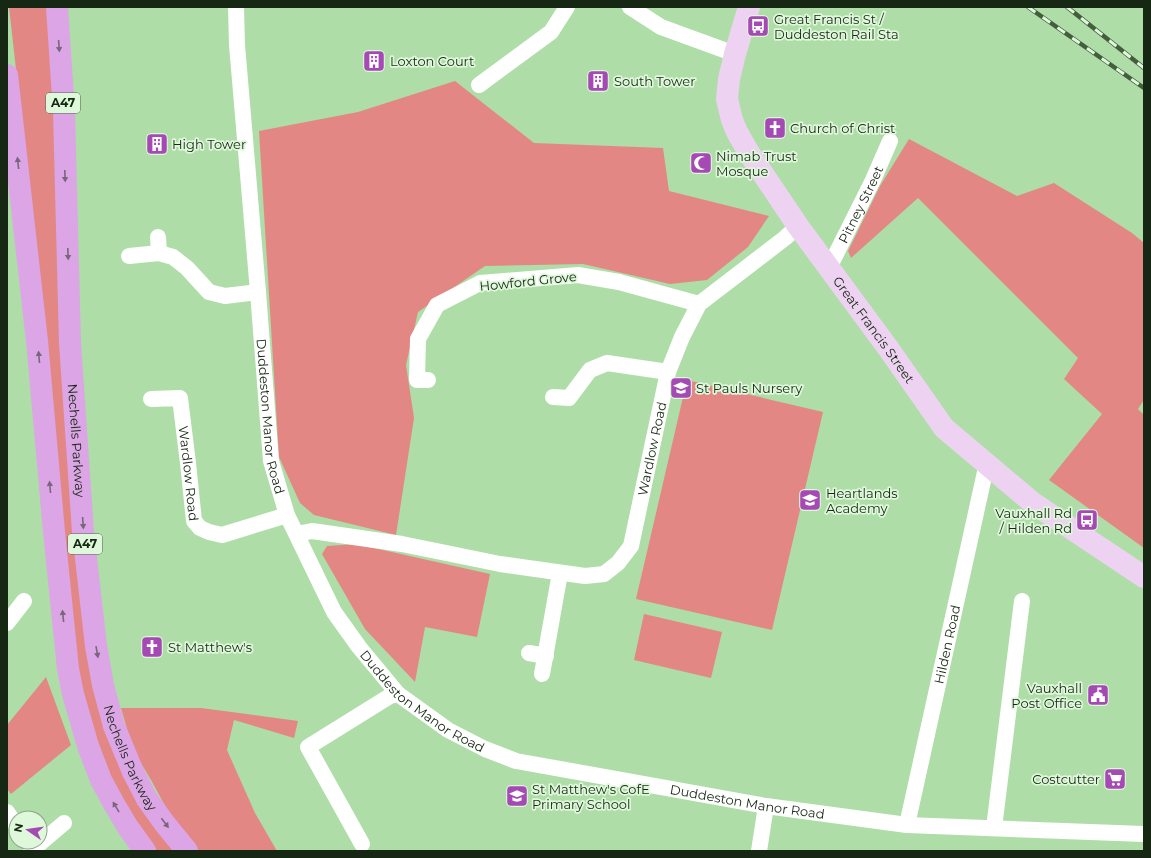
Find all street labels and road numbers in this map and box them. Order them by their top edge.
road number: A47 [46,93,80,113]
street label: Pitney Street [835,163,886,246]
street label: Howford Grove [479,268,577,294]
street label: Great Francis Street [830,273,918,386]
street label: Duddeston Manor Road [254,338,288,496]
street label: Nechells Parkway [65,383,89,499]
street label: Wardlow Road [634,400,669,497]
street label: Wardlow Road [176,425,202,522]
road number: A47 [68,534,102,554]
street label: Hilden Road [930,603,963,685]
street label: Duddeston Manor Road [357,647,487,755]
street label: Nechells Parkway [101,703,161,814]
street label: Duddeston Manor Road [669,781,826,822]

